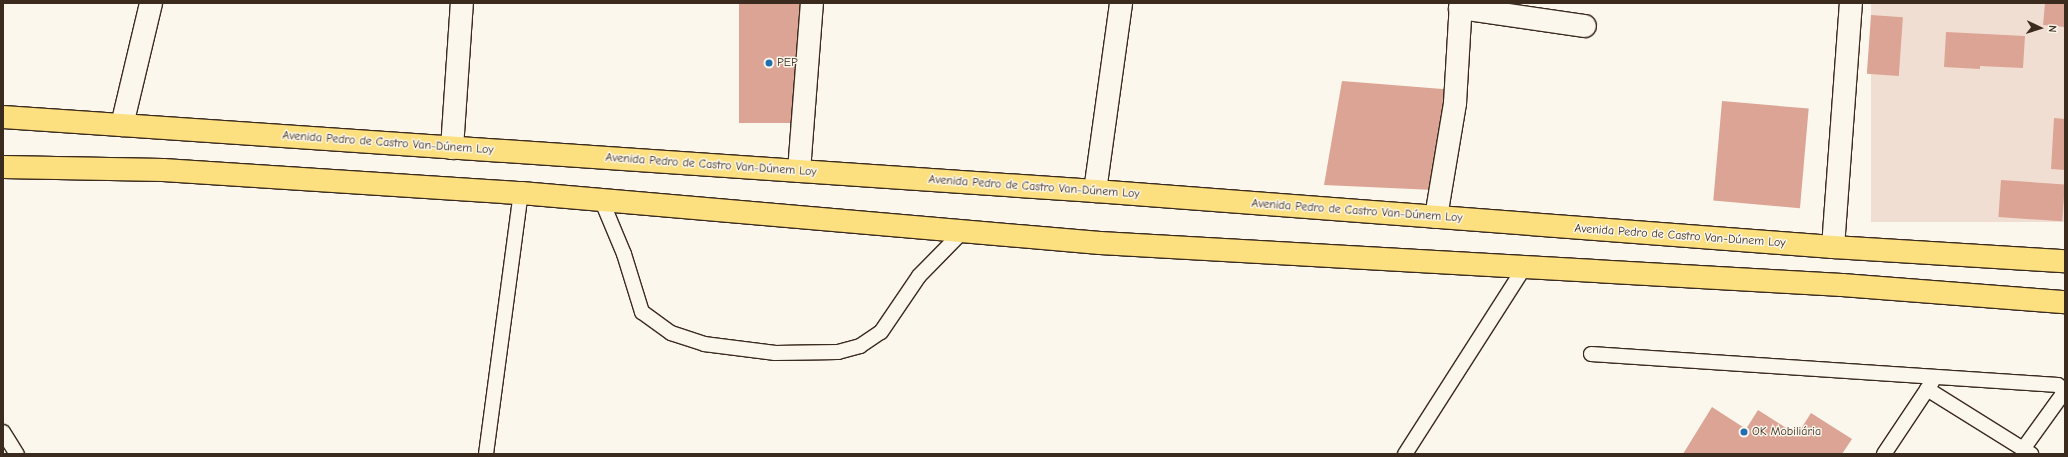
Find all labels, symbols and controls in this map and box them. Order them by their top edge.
north arrow [2020,8,2060,48]
text: N [2046,25,2059,33]
place label: PEP [777,56,798,70]
marker: PEP [764,58,774,68]
street label: Avenida Pedro de Castro Van-Dúnem Loy [282,128,494,158]
street label: Avenida Pedro de Castro Van-Dúnem Loy [605,150,817,180]
street label: Avenida Pedro de Castro Van-Dúnem Loy [928,172,1140,202]
street label: Avenida Pedro de Castro Van-Dúnem Loy [1251,196,1463,226]
street label: Avenida Pedro de Castro Van-Dúnem Loy [1574,221,1786,251]
place label: OK Mobiliária [1752,425,1821,439]
marker: OK Mobiliária [1739,427,1749,437]

